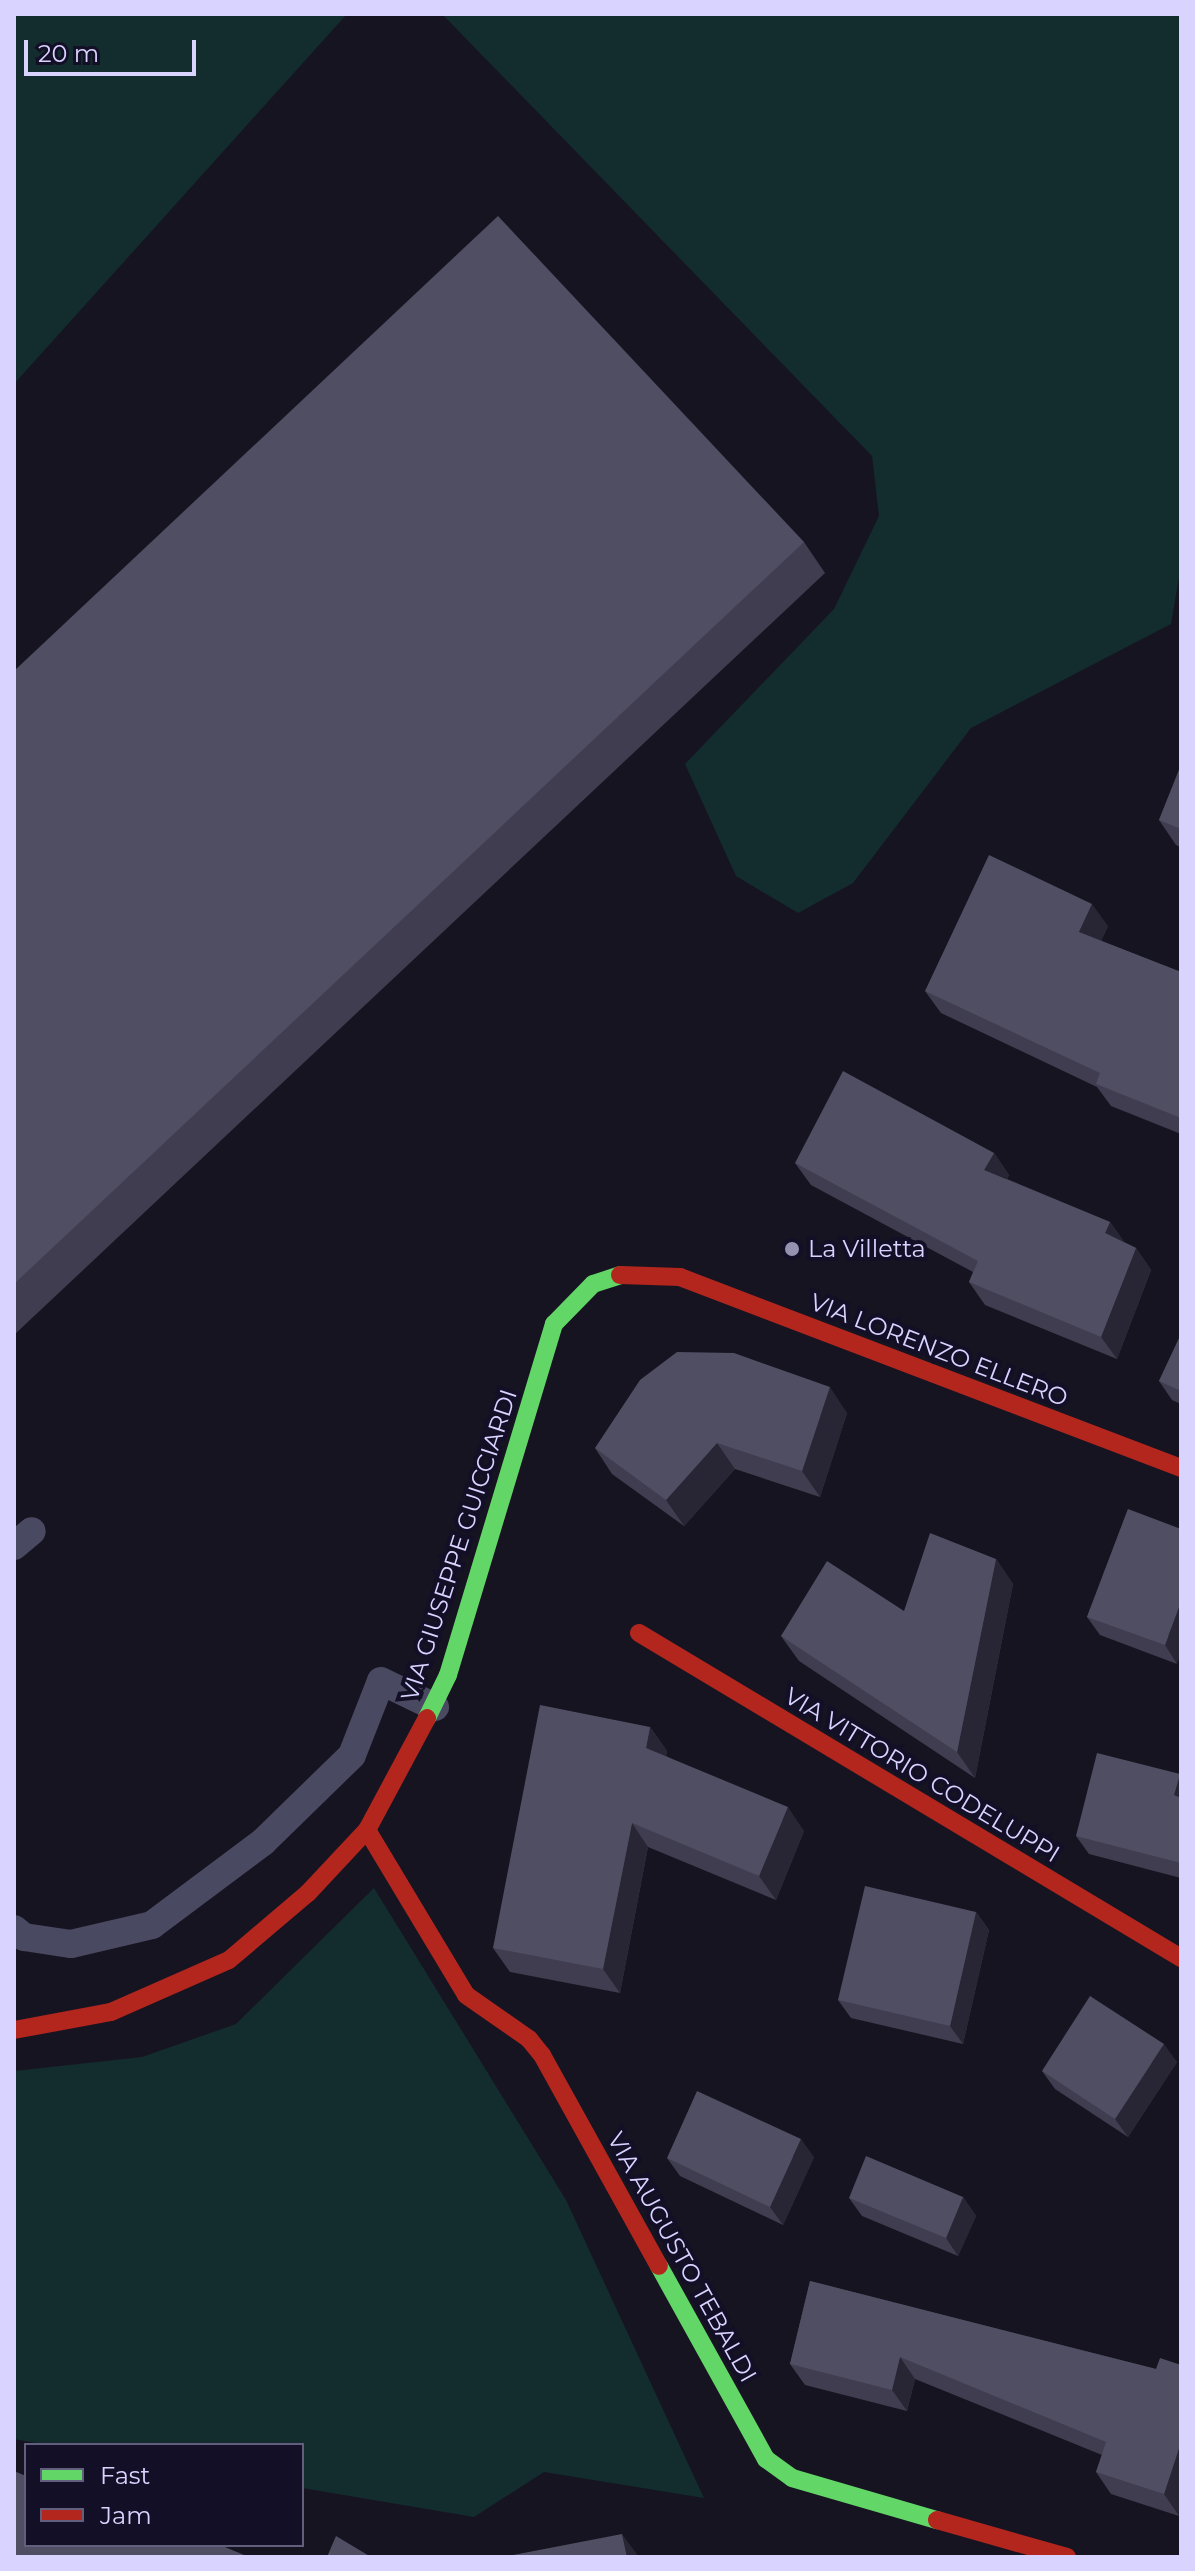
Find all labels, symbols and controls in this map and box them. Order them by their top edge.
scale bar [28,24,200,74]
text: 20 m [38,39,99,68]
place label: La Villetta [808,1235,926,1263]
marker: La Villetta [783,1240,801,1258]
street label: VIA LORENZO ELLERO [806,1288,1072,1412]
street label: VIA GIUSEPPE GUICCIARDI [395,1386,523,1704]
street label: VIA VITTORIO CODELUPPI [779,1681,1065,1869]
street label: VIA AUGUSTO TEBALDI [601,2127,763,2387]
legend [24,2443,304,2547]
text: Fast [100,2461,150,2490]
text: Jam [100,2501,152,2530]

